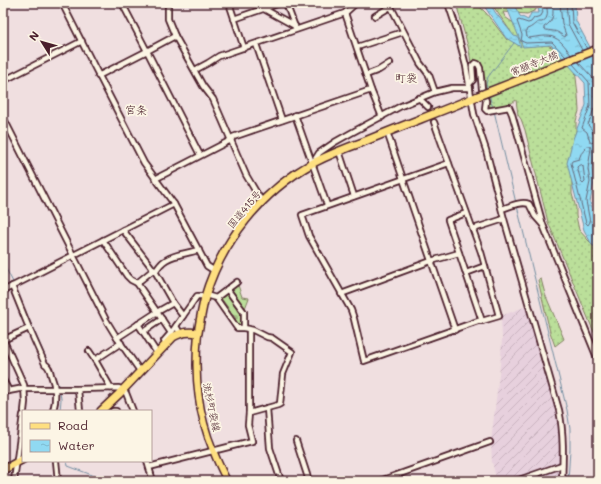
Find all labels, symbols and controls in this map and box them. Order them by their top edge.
north arrow [22,22,62,62]
text: N [25,28,42,44]
street label: 常願寺大橋 [508,47,560,79]
district label: 町袋 [395,70,417,85]
district label: 宮条 [125,102,147,117]
street label: 国道415号 [224,187,264,231]
street label: 流杉町袋線 [200,381,224,433]
legend [22,410,152,462]
text: Road [58,417,88,433]
text: Water [58,437,95,453]

